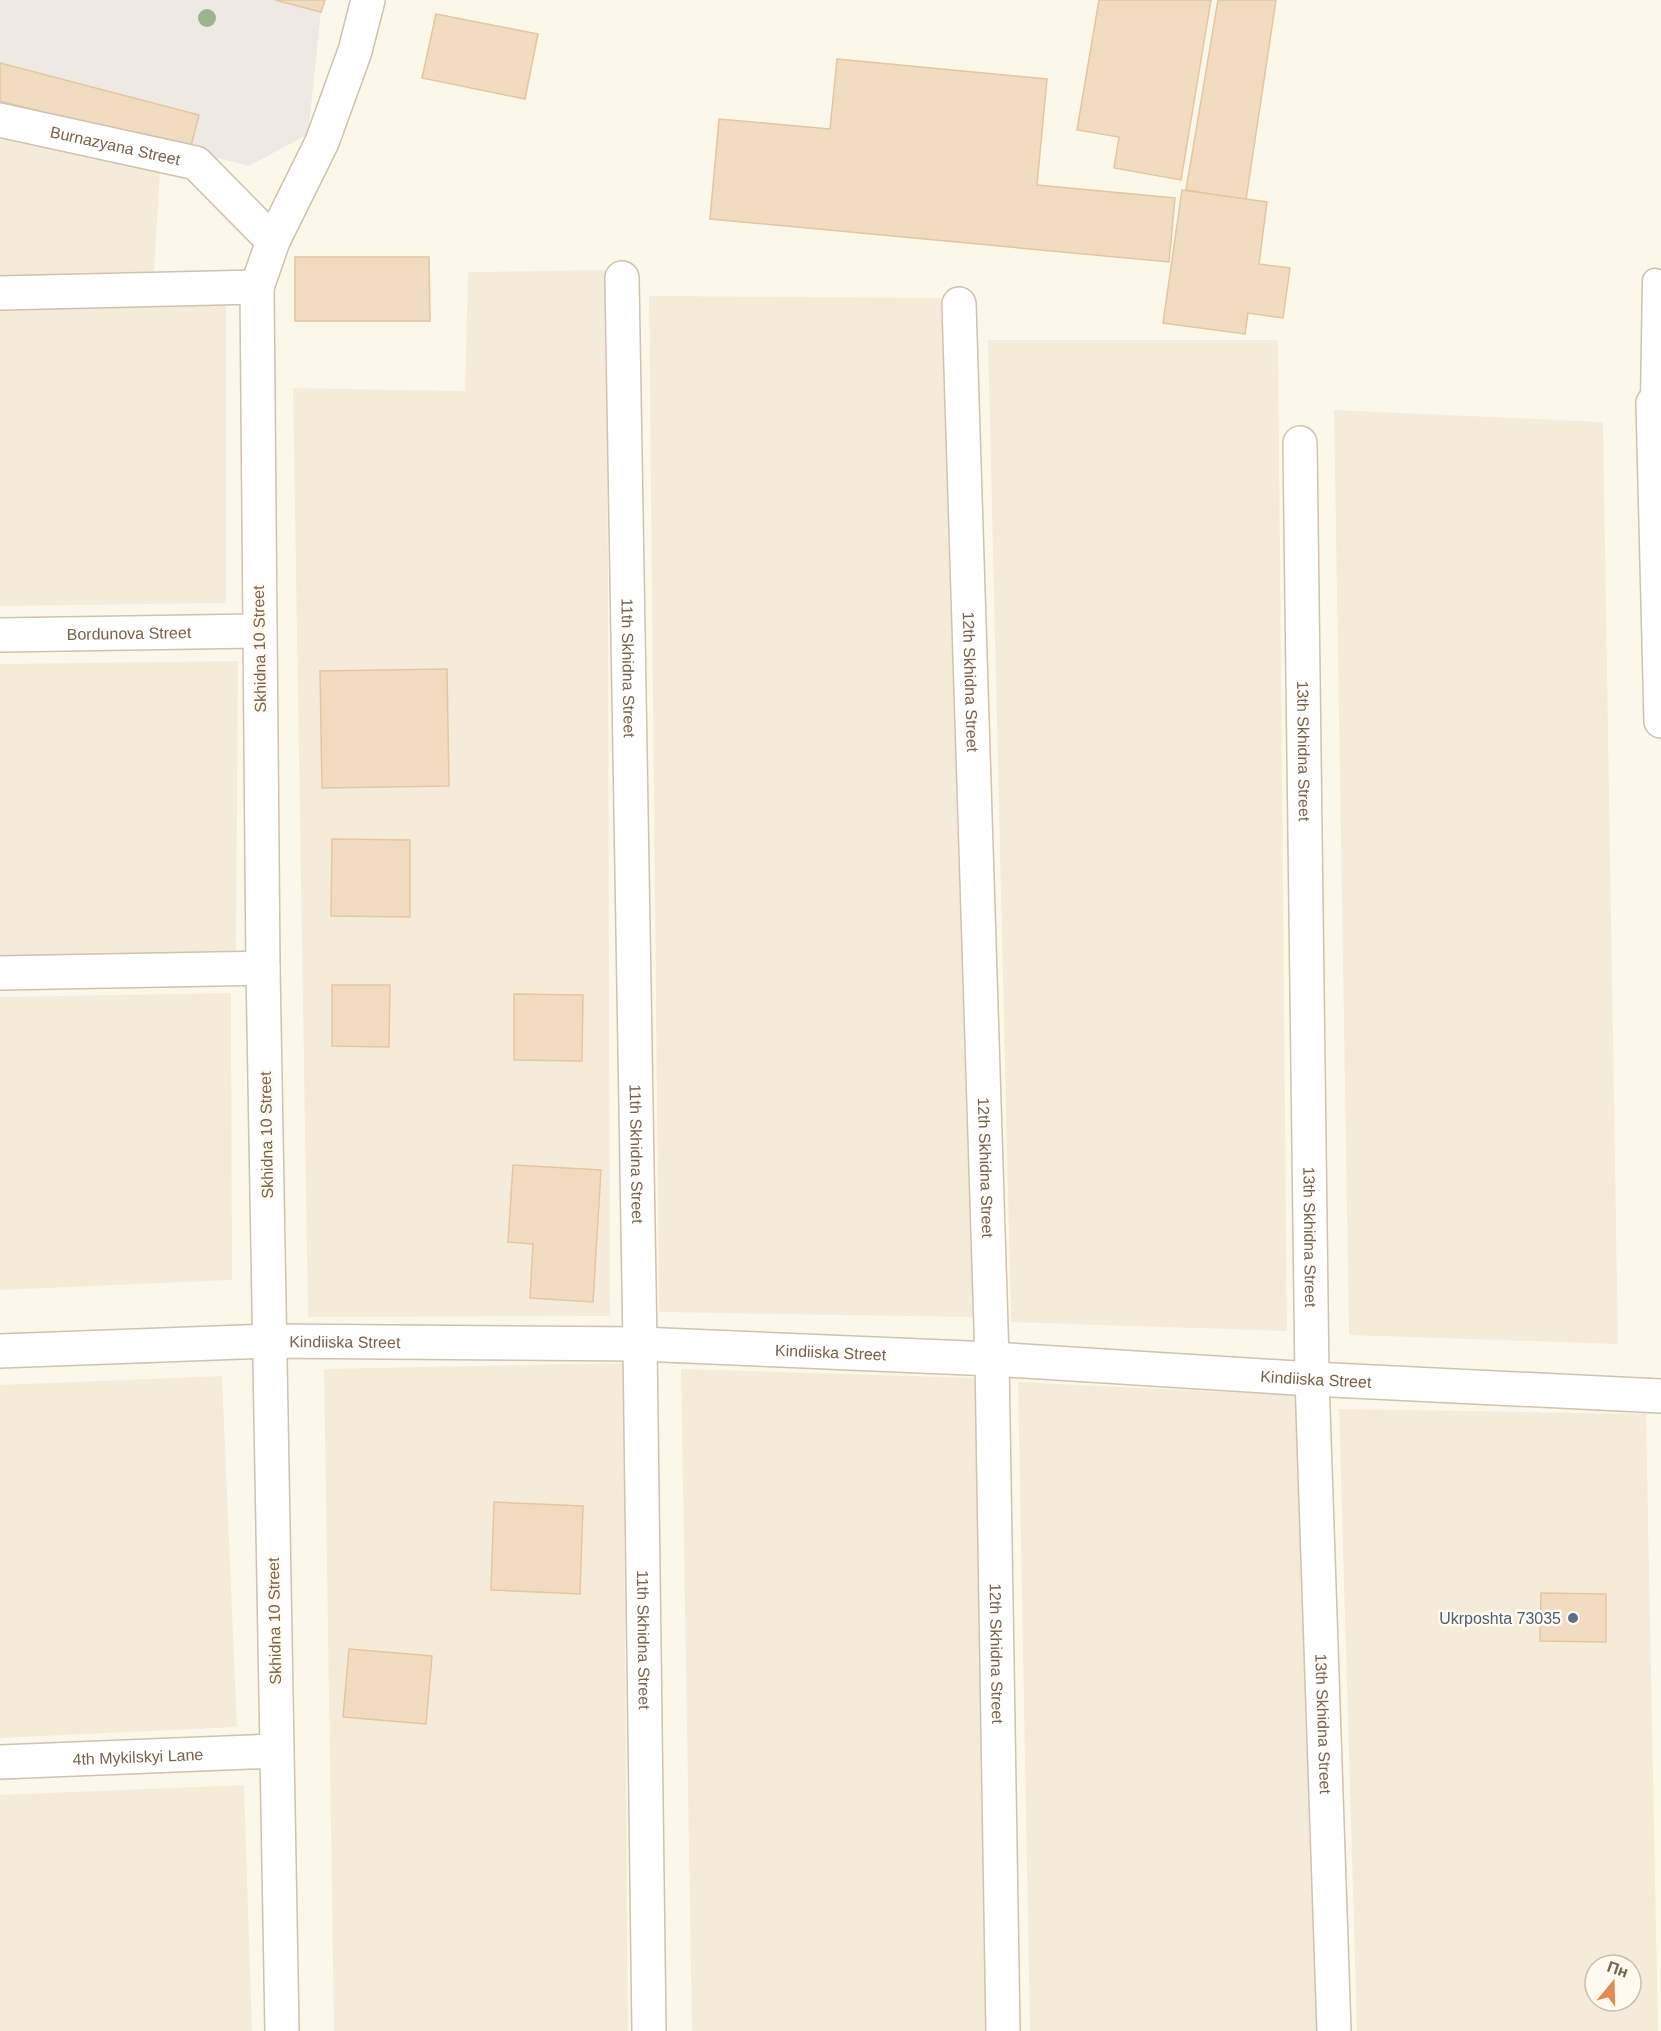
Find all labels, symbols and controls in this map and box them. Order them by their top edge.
street label: Burnazyana Street [49,123,182,168]
street label: Skhidna 10 Street [250,585,269,713]
street label: 11th Skhidna Street [618,598,638,738]
street label: 12th Skhidna Street [960,611,981,753]
street label: Bordunova Street [67,624,192,643]
street label: 13th Skhidna Street [1294,681,1313,822]
street label: Skhidna 10 Street [257,1071,276,1199]
street label: 11th Skhidna Street [627,1084,646,1224]
street label: 12th Skhidna Street [975,1097,996,1239]
street label: 13th Skhidna Street [1300,1167,1319,1308]
street label: Kindiiska Street [289,1333,401,1351]
street label: Kindiiska Street [775,1342,887,1364]
street label: Kindiiska Street [1260,1368,1372,1391]
street label: Skhidna 10 Street [265,1557,284,1685]
street label: 11th Skhidna Street [634,1570,653,1710]
street label: 12th Skhidna Street [987,1583,1006,1724]
place label: Ukrposhta 73035 [1439,1610,1561,1627]
marker: Ukrposhta 73035 [1566,1611,1580,1625]
street label: 13th Skhidna Street [1312,1653,1334,1795]
street label: 4th Mykilskyi Lane [72,1746,204,1768]
north arrow [1583,1953,1643,2013]
text: Пн [1605,1958,1630,1981]

